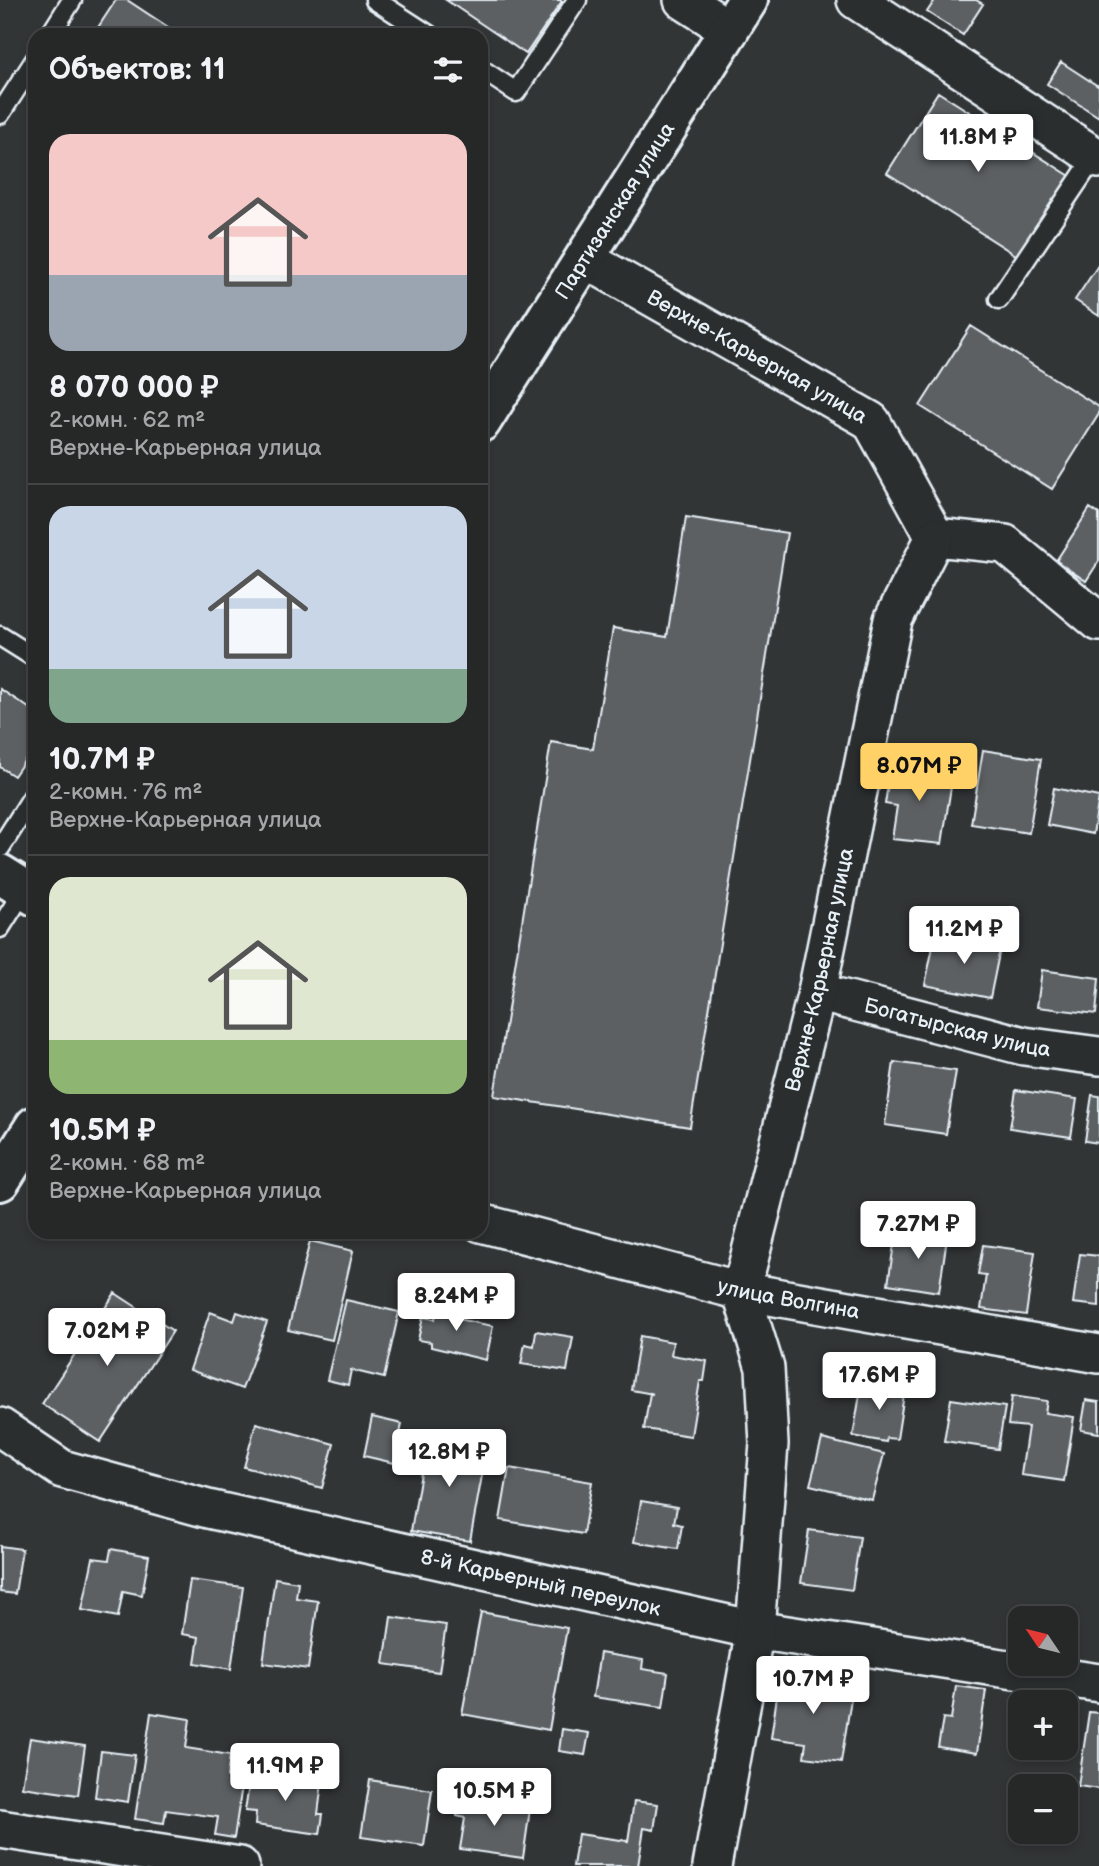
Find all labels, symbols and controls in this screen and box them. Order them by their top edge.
icon: filters [429,51,467,89]
text: Объектов: 11 [49,52,226,88]
pin: 11.8M ₽ [913,114,1043,174]
street label: Партизанская улица [549,117,680,304]
text: 11.8M ₽ [939,123,1017,151]
icon: home [195,179,321,305]
street label: Верхне-Карьерная улица [643,284,872,429]
text: 8 070 000 ₽ [49,370,219,406]
text: 2-комн. · 62 m² [49,406,205,434]
text: Верхне-Карьерная улица [49,434,322,462]
icon: home [195,551,321,677]
text: 10.7M ₽ [49,742,155,778]
pin: 8.07M ₽ [854,744,984,803]
text: 8.07M ₽ [876,752,962,780]
text: 2-комн. · 76 m² [49,778,202,806]
text: Верхне-Карьерная улица [49,806,322,834]
street label: Верхне-Карьерная улица [780,845,859,1094]
pin: 11.2M ₽ [899,906,1029,966]
text: 11.2M ₽ [925,915,1003,943]
icon: home [195,922,321,1048]
street label: Богатырская улица [862,992,1053,1062]
text: 10.5M ₽ [49,1113,156,1149]
text: 2-комн. · 68 m² [49,1149,205,1177]
text: Верхне-Карьерная улица [49,1177,322,1205]
pin: 7.27M ₽ [853,1202,983,1261]
text: 7.27M ₽ [876,1210,960,1238]
street label: улица Волгина [715,1273,862,1324]
pin: 8.24M ₽ [391,1274,521,1333]
text: 8.24M ₽ [414,1282,498,1310]
pin: 7.02M ₽ [42,1308,172,1368]
text: 7.02M ₽ [64,1317,150,1345]
pin: 17.6M ₽ [814,1352,944,1412]
text: 17.6M ₽ [839,1361,919,1389]
pin: 12.8M ₽ [384,1430,514,1489]
text: 12.8M ₽ [408,1438,490,1466]
street label: 8-й Карьерный переулок [418,1544,663,1621]
north arrow [1008,1606,1078,1676]
map controls [1008,1606,1078,1844]
pin: 10.7M ₽ [748,1656,878,1716]
text: 10.7M ₽ [772,1665,854,1693]
button: + [1008,1690,1078,1760]
pin: 11.9M ₽ [220,1744,350,1803]
text: 11.9M ₽ [246,1752,324,1780]
pin: 10.5M ₽ [429,1769,559,1828]
button: − [1008,1774,1078,1844]
text: 10.5M ₽ [453,1777,535,1805]

